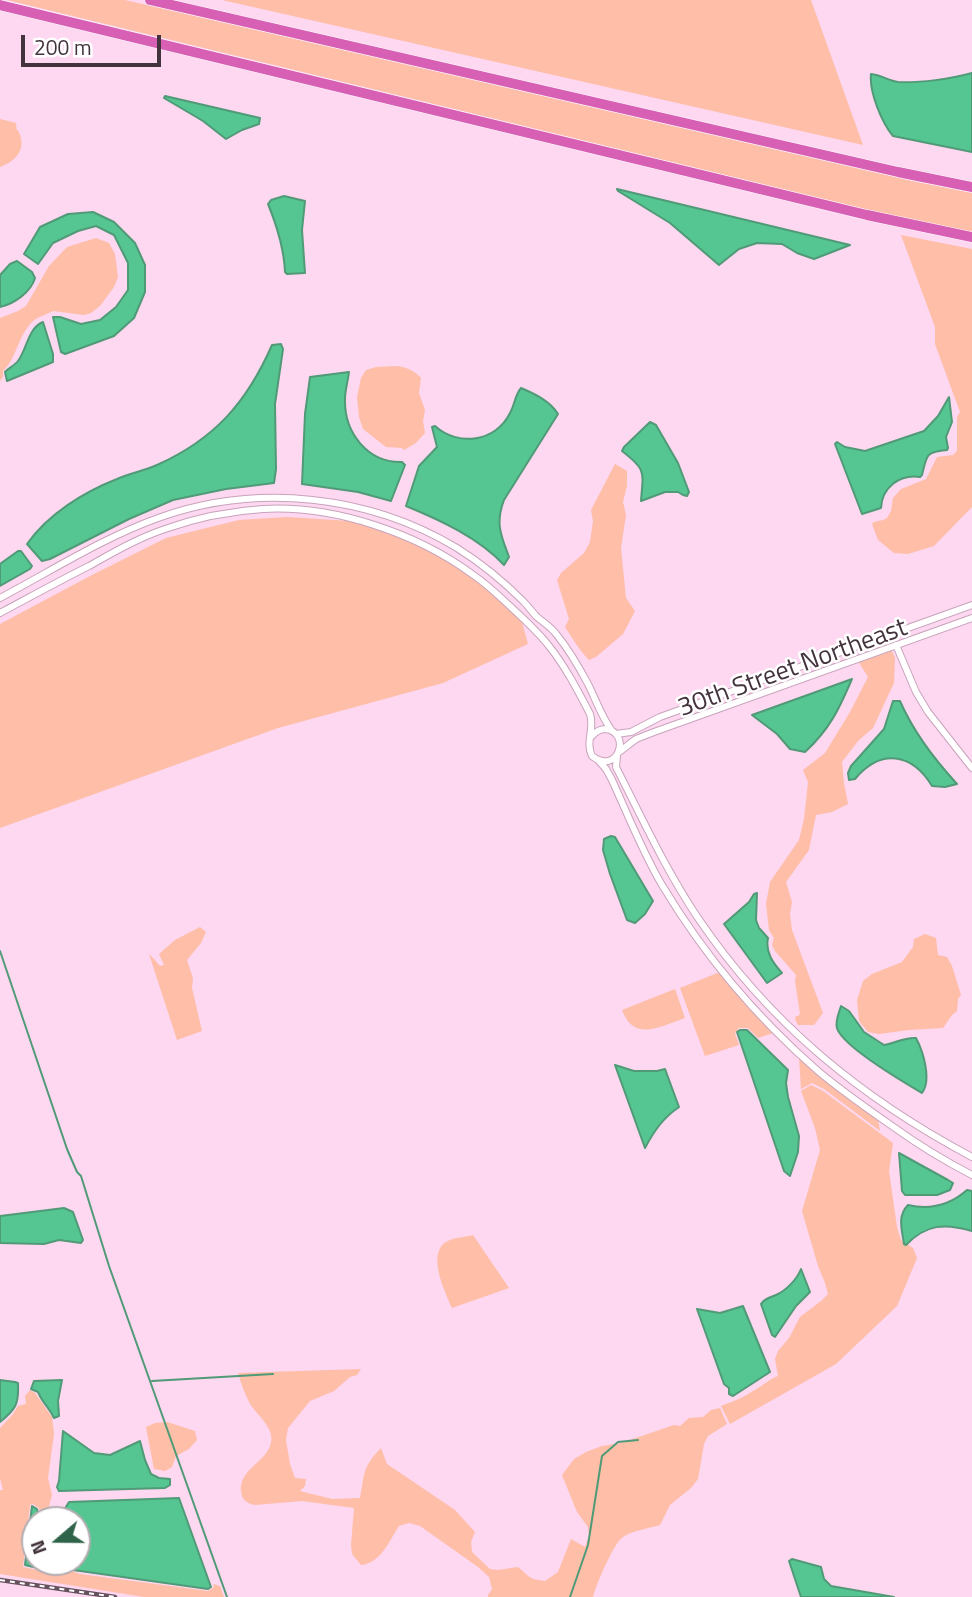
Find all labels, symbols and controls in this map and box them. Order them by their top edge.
scale bar [24,21,164,65]
text: 200 m [34,31,91,63]
street label: 30th Street Northeast [674,613,912,725]
north arrow [21,1506,91,1576]
text: N [22,1537,54,1559]

